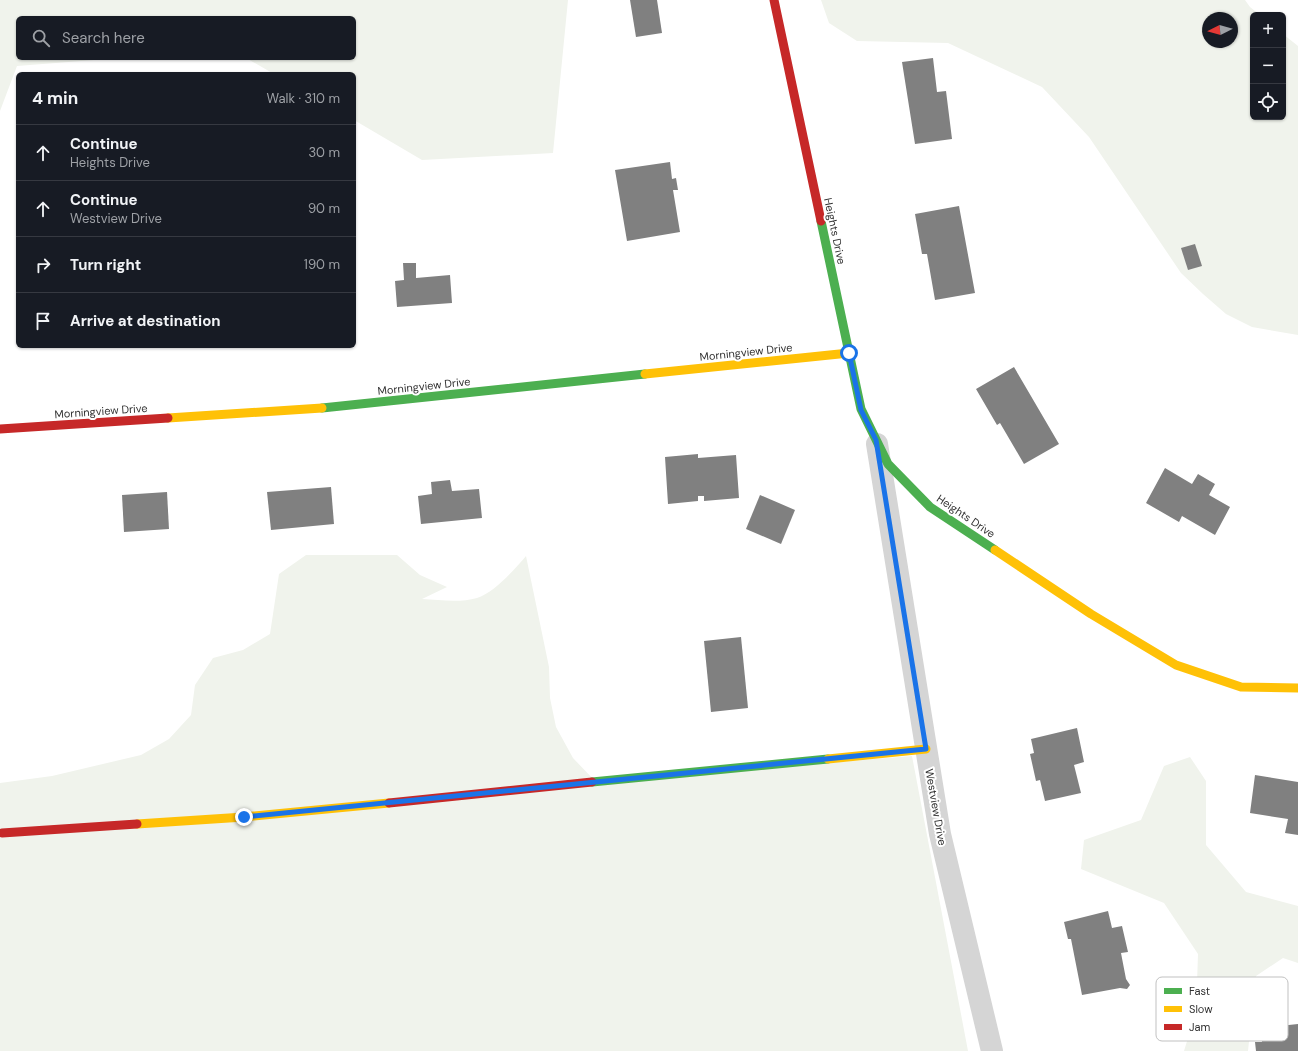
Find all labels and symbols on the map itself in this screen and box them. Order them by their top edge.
north arrow [1202,12,1238,48]
street label: Heights Drive [821,196,849,266]
street label: Morningview Drive [699,340,793,364]
route start [840,344,858,362]
street label: Morningview Drive [377,374,471,398]
street label: Morningview Drive [54,401,148,421]
street label: Heights Drive [934,491,998,541]
street label: Westview Drive [922,767,950,847]
route end [235,808,253,826]
legend [1156,977,1288,1041]
text: Fast [1189,984,1210,998]
text: Slow [1189,1002,1213,1016]
text: Jam [1189,1020,1210,1034]

